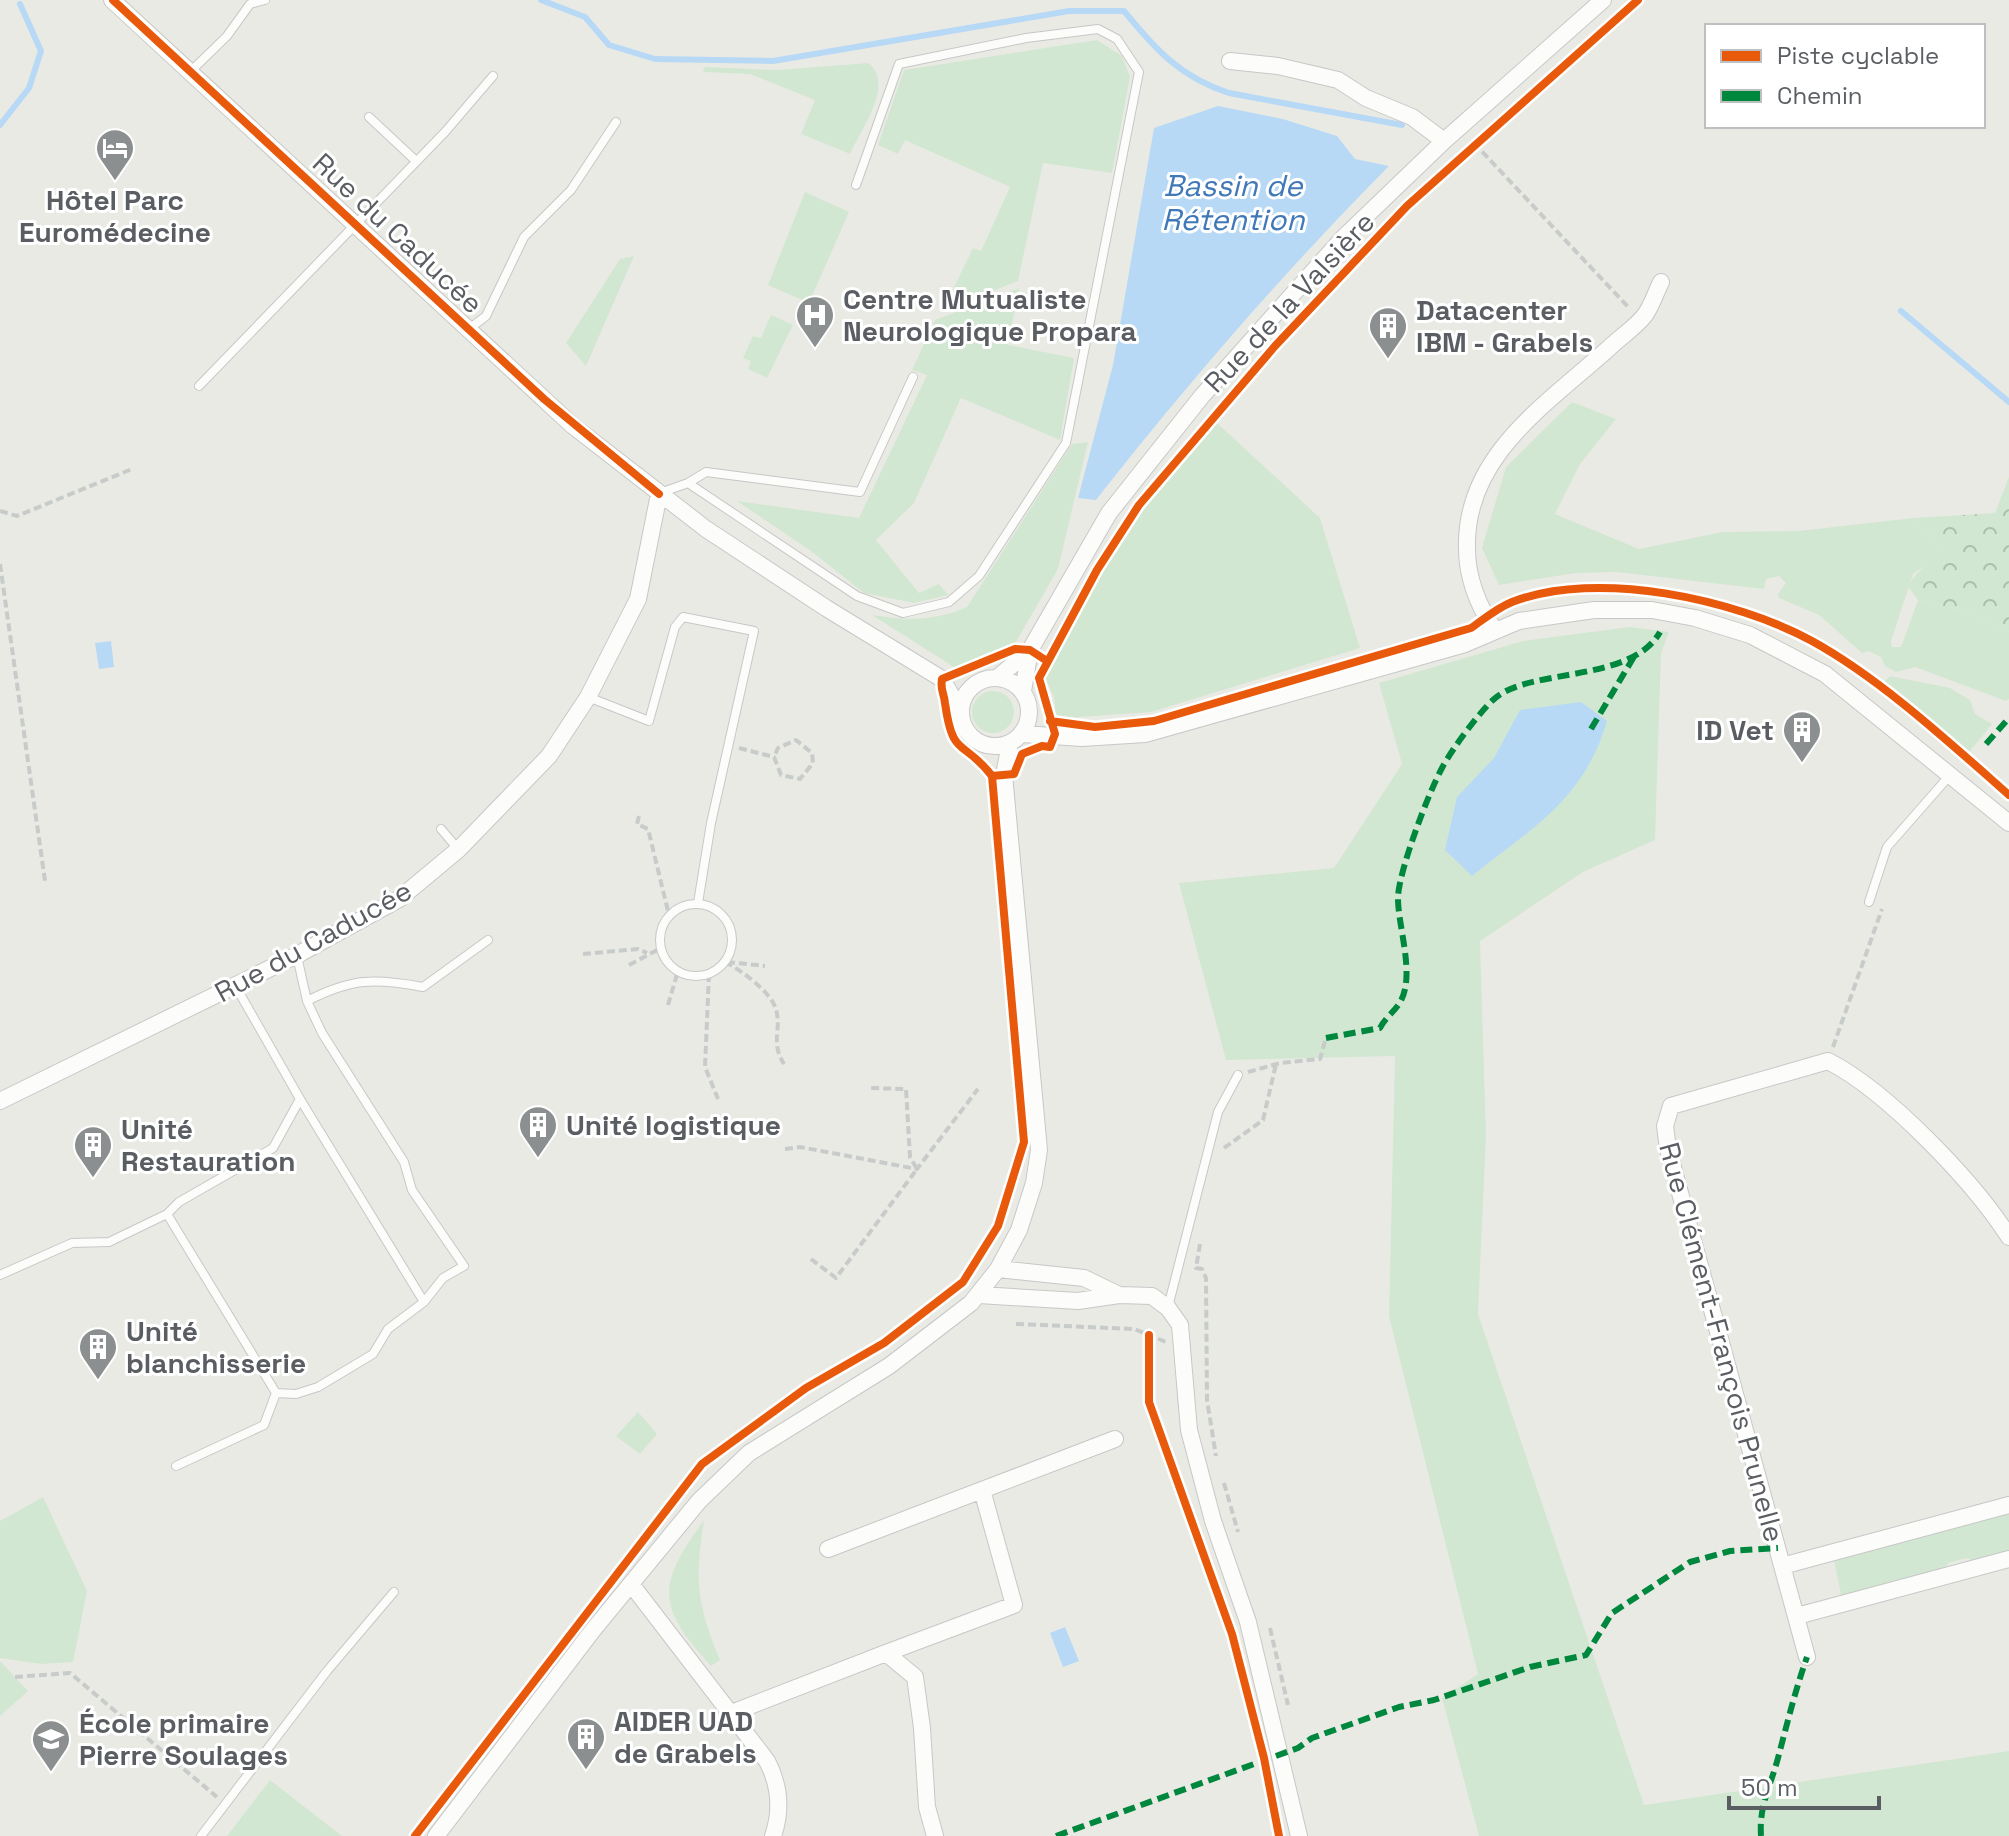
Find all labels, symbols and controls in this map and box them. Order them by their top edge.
legend [1705,24,1985,128]
text: Piste cyclable [1777,40,1939,71]
text: Chemin [1777,80,1863,111]
hotel icon: Hôtel Parc Euromédecine [94,127,136,182]
street label: Rue du Caducée [305,145,491,321]
water label: Bassin de Rétention [1161,166,1305,239]
place label: Hôtel Parc Euromédecine [19,182,211,250]
street label: Rue de la Valsière [1196,204,1382,400]
place label: Centre Mutualiste Neurologique Propara [843,281,1137,349]
place label: Datacenter IBM - Grabels [1416,292,1593,360]
hospital icon: Centre Mutualiste Neurologique Propara [794,294,836,349]
building icon: Datacenter IBM - Grabels [1367,305,1409,360]
building icon: ID Vet [1781,709,1823,764]
place label: ID Vet [1696,712,1774,748]
street label: Rue du Caducée [208,872,418,1010]
building icon: Unité logistique [517,1104,559,1159]
place label: Unité logistique [566,1107,781,1143]
place label: Unité Restauration [121,1111,296,1179]
building icon: Unité Restauration [72,1124,114,1179]
street label: Rue Clément-François Prunelle [1651,1138,1793,1546]
place label: Unité blanchisserie [126,1313,306,1381]
building icon: Unité blanchisserie [77,1326,119,1381]
place label: AIDER UAD de Grabels [614,1703,757,1771]
place label: École primaire Pierre Soulages [79,1705,288,1773]
building icon: AIDER UAD de Grabels [565,1716,607,1771]
school or university icon: École primaire Pierre Soulages [30,1718,72,1773]
scale bar [1729,1760,1879,1810]
text: 50 m [1741,1772,1798,1803]

